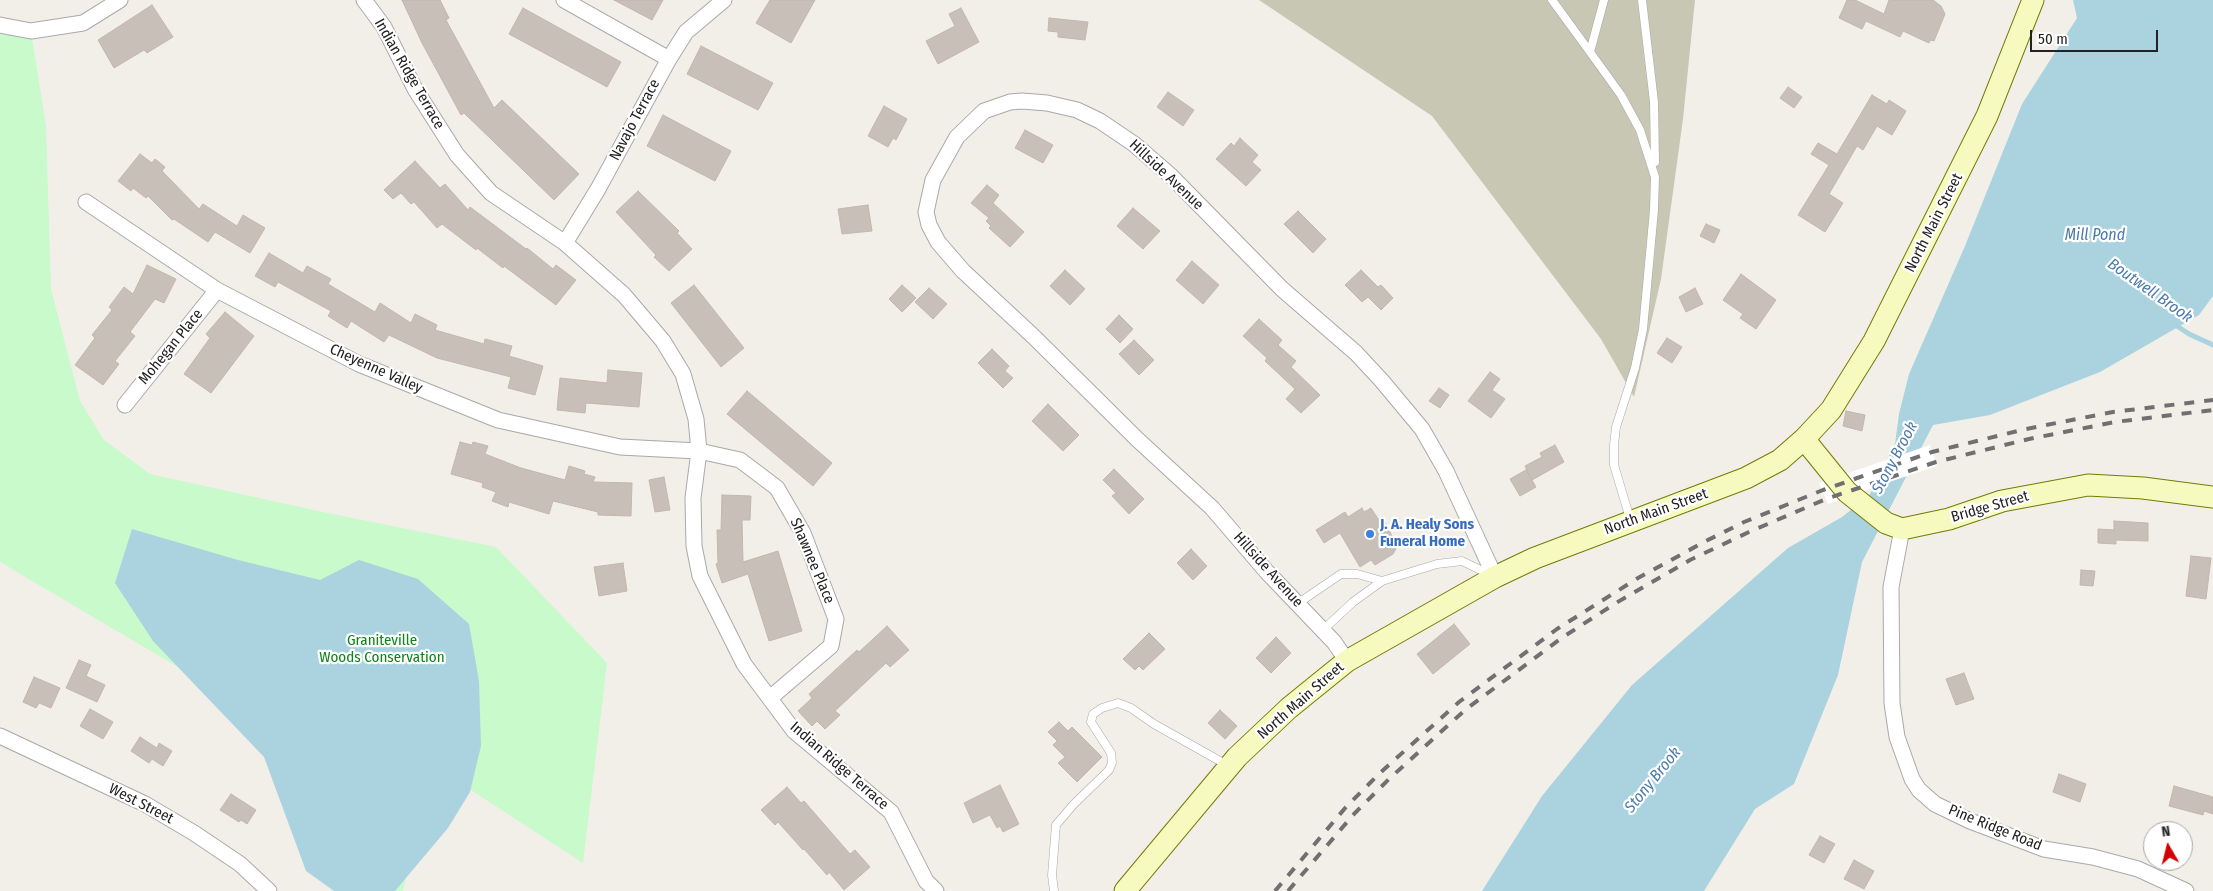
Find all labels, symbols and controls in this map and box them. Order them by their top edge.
street label: Indian Ridge Terrace [370,16,448,132]
scale bar [2033,20,2160,52]
text: 50 m [2038,30,2068,48]
street label: Navajo Terrace [606,76,664,164]
street label: Hillside Avenue [1125,136,1207,214]
street label: North Main Street [1901,170,1967,276]
water label: Mill Pond [2065,226,2125,246]
water label: Boutwell Brook [2104,255,2196,327]
street label: Mohegan Place [135,306,207,388]
street label: Cheyenne Valley [327,341,425,397]
water label: Stony Brook [1868,419,1922,497]
street label: North Main Street [1602,485,1710,539]
street label: Bridge Street [1949,487,2031,527]
street label: Shawnee Place [786,516,838,606]
place label: J. A. Healy Sons Funeral Home [1380,516,1474,551]
marker: J. A. Healy Sons Funeral Home [1364,528,1376,540]
street label: Hillside Avenue [1230,529,1306,611]
park label: Graniteville Woods Conservation [319,632,445,667]
street label: North Main Street [1254,659,1348,743]
street label: Indian Ridge Terrace [786,718,892,814]
water label: Stony Brook [1621,743,1685,817]
street label: West Street [106,780,176,828]
street label: Pine Ridge Road [1946,801,2044,855]
north arrow [2143,821,2193,871]
text: N [2161,823,2171,841]

